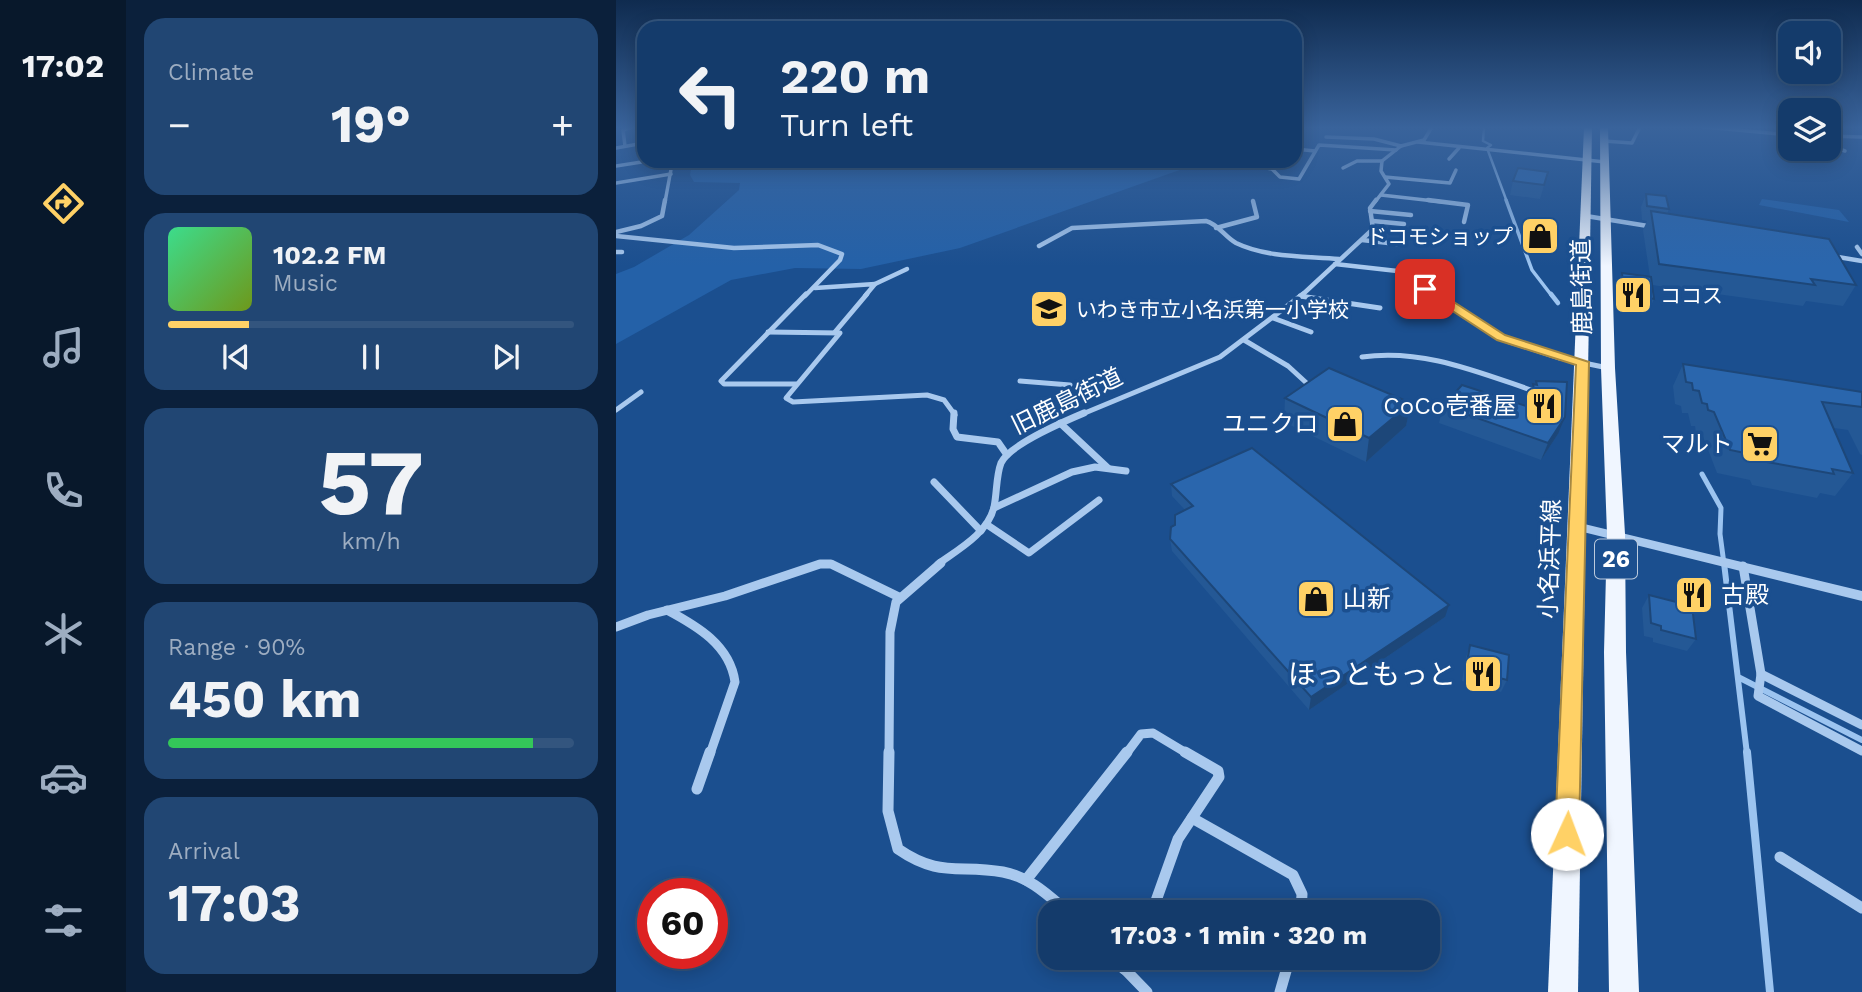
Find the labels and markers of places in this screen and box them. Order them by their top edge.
shop icon: ドコモショップ [1519,215,1561,257]
place label: ドコモショップ [1366,224,1513,249]
pin [1395,259,1455,319]
restaurant icon: ココス [1612,274,1654,316]
place label: ココス [1660,283,1723,308]
school or university icon: いわき市立小名浜第一小学校 [1028,288,1070,330]
place label: いわき市立小名浜第一小学校 [1076,297,1349,322]
restaurant icon: CoCo壱番屋 [1523,385,1565,427]
place label: CoCo壱番屋 [1383,392,1517,420]
shop icon: ユニクロ [1324,403,1366,445]
place label: ユニクロ [1222,410,1318,438]
supermarket icon: マルト [1739,423,1781,465]
place label: マルト [1661,430,1733,458]
restaurant icon: 古殿 [1673,574,1715,616]
shop icon: 山新 [1295,578,1337,620]
place label: 古殿 [1721,581,1769,609]
place label: 山新 [1343,585,1391,613]
restaurant icon: ほっともっと [1462,653,1504,695]
place label: ほっともっと [1288,658,1456,691]

